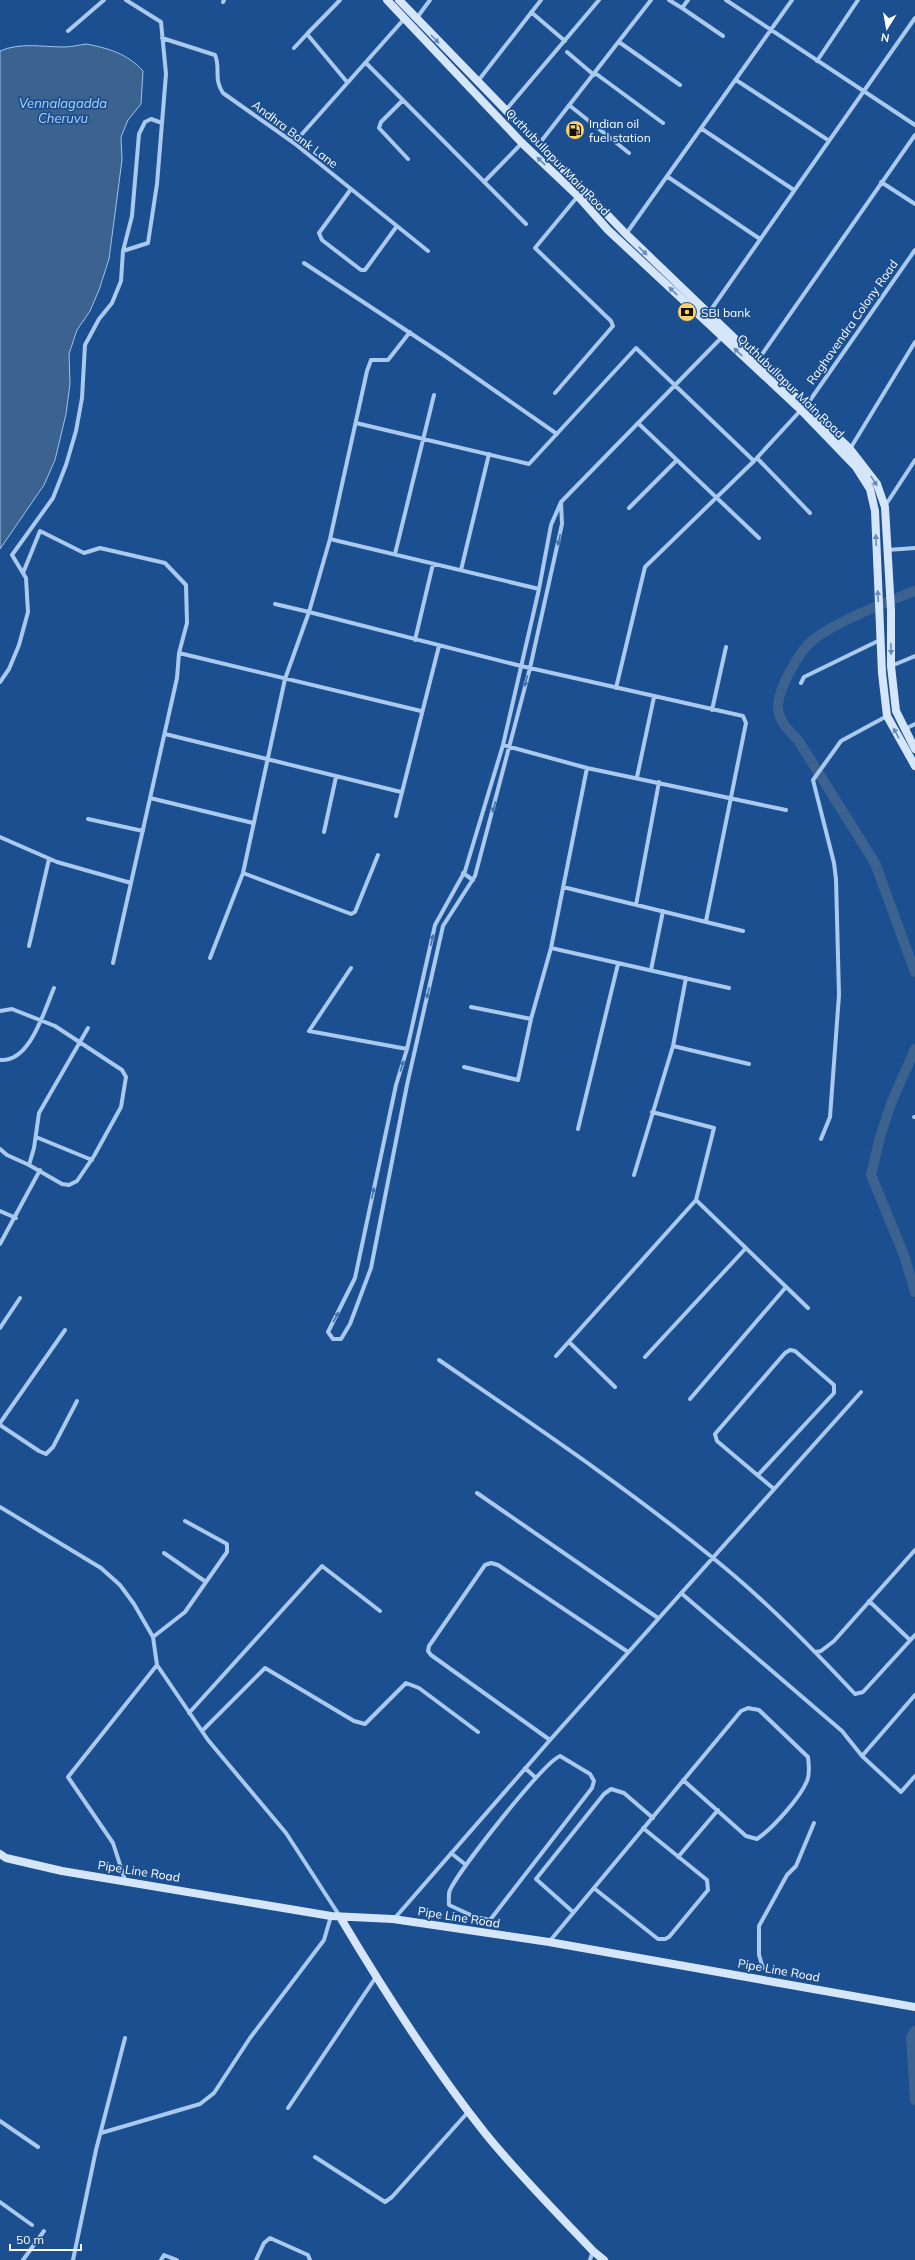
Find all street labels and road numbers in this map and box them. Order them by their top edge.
street label: Andhra Bank Lane [249,97,341,171]
street label: Quthubullapur Main Road [503,105,613,219]
street label: Raghavendra Colony Road [803,257,901,387]
street label: Quthubullapur Main Road [734,331,848,441]
street label: Pipe Line Road [97,1857,181,1885]
street label: Pipe Line Road [417,1903,501,1931]
street label: Pipe Line Road [737,1955,821,1985]

